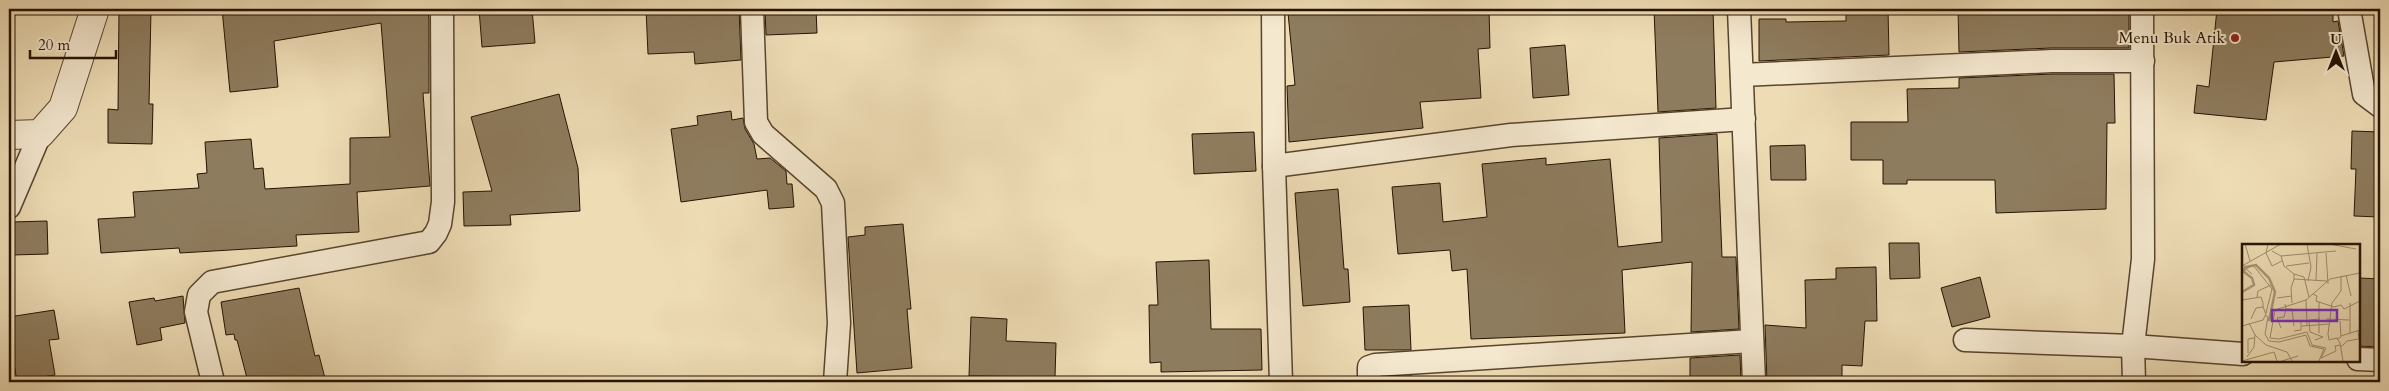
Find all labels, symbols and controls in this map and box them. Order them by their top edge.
place label: Menu Buk Atik [2118,27,2225,49]
scale bar [30,28,116,60]
north arrow [2312,28,2362,78]
text: U [2330,30,2342,49]
marker: Menu Buk Atik [2229,32,2241,44]
text: 20 m [38,35,70,55]
inset map [2242,244,2359,361]

